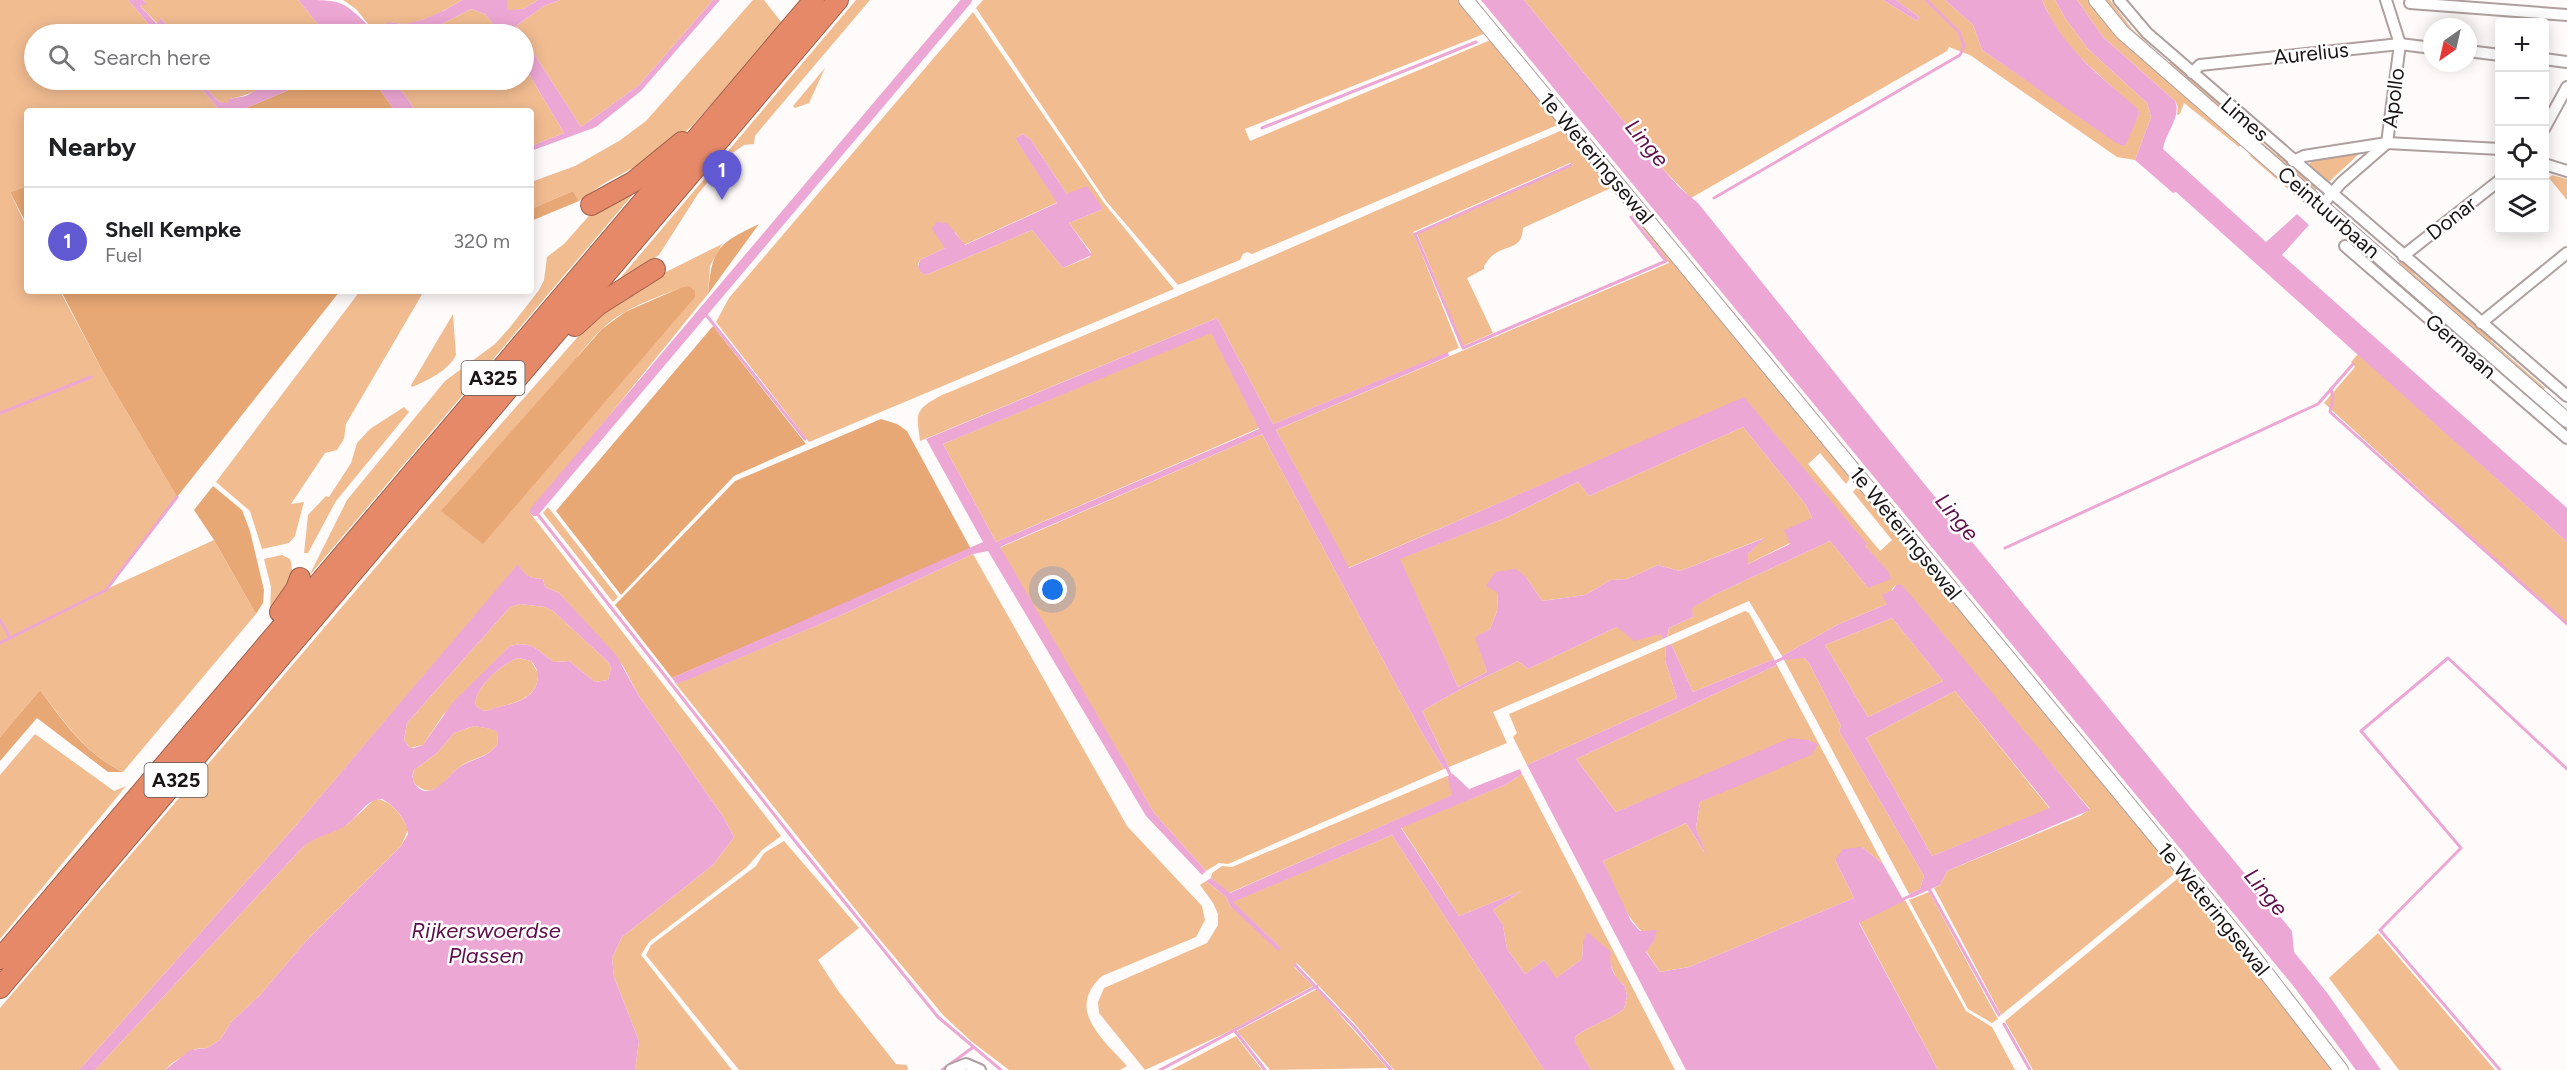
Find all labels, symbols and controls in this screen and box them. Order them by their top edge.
north arrow [2423,18,2477,72]
map controls [2495,18,2549,234]
button: + [2495,18,2549,72]
search box [24,24,534,90]
street label: Aurelius [2272,37,2350,69]
icon: search [45,41,78,74]
text: Search here [93,44,211,71]
street label: Apollo [2377,67,2409,129]
button: − [2495,72,2549,126]
street label: 1e Weteringsewal [1535,87,1659,229]
street label: Limes [2216,92,2274,146]
water label: Linge [1619,114,1675,172]
button: locate [2495,126,2549,180]
text: Nearby [48,131,136,163]
pin: 1 [702,150,742,200]
street label: Ceintuurbaan [2273,161,2385,263]
button: layers [2495,180,2549,234]
street label: Donar [2421,191,2481,245]
text: Shell Kempke [105,216,241,243]
text: 1 [63,229,72,253]
text: 320 m [453,229,510,253]
text: Fuel [105,243,142,267]
street label: Germaan [2421,309,2501,383]
road number: A325 [462,361,524,395]
street label: 1e Weteringsewal [1845,461,1967,605]
water label: Linge [1929,488,1985,546]
your location [1038,575,1067,604]
road number: A325 [144,763,207,797]
street label: 1e Weteringsewal [2153,837,2275,981]
water label: Linge [2238,863,2294,921]
water label: Rijkerswoerdse Plassen [411,917,561,969]

